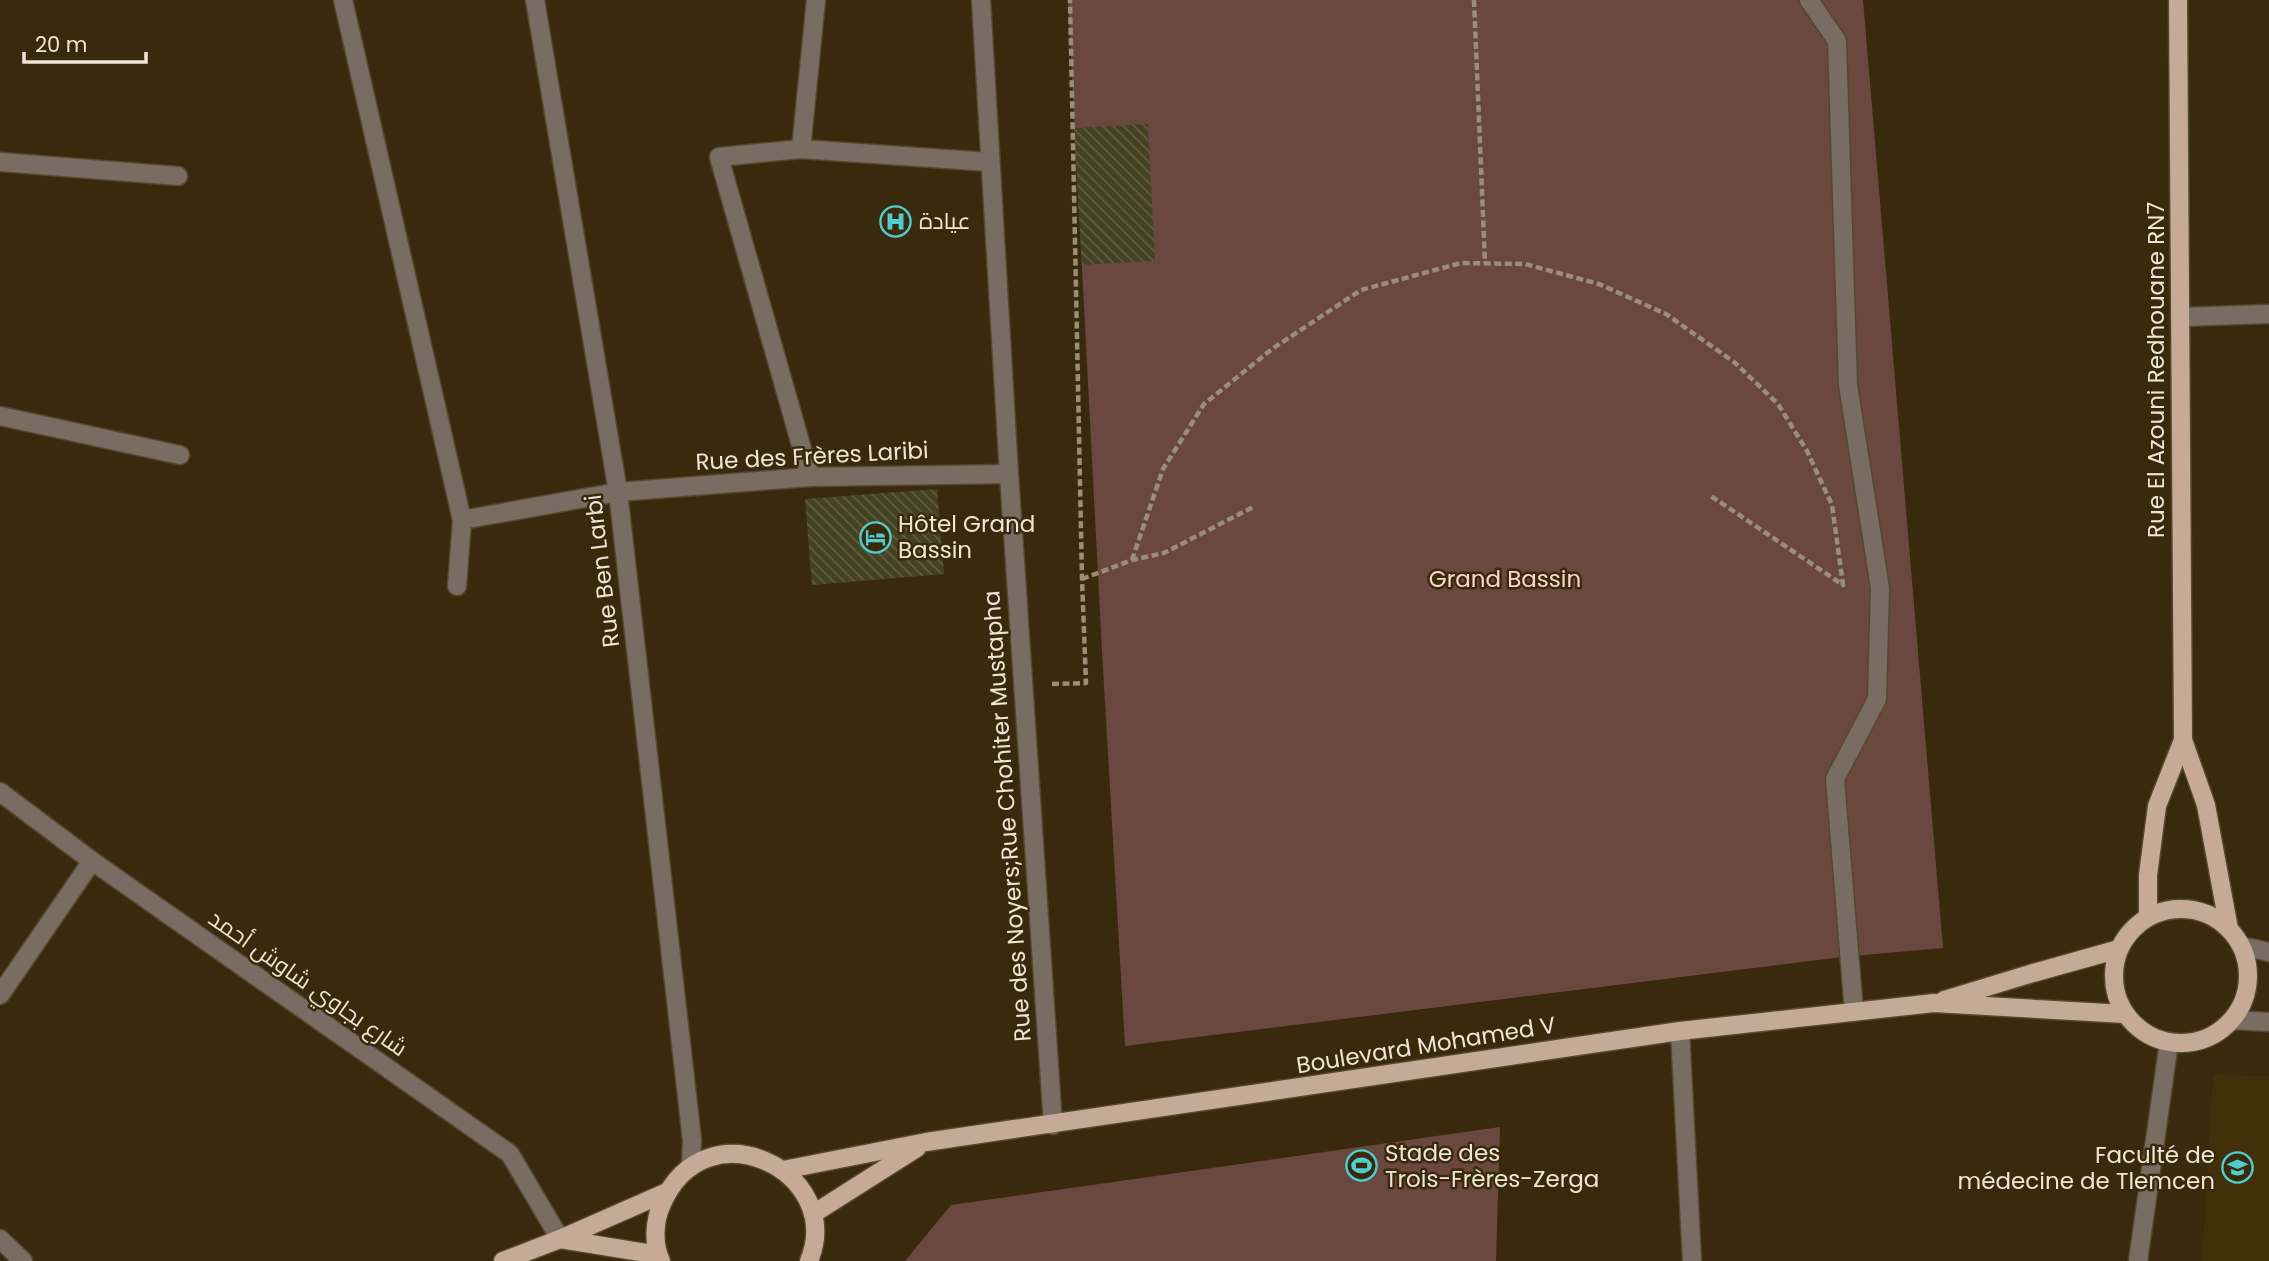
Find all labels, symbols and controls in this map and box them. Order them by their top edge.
scale bar [24,21,147,65]
text: 20 m [35,30,88,59]
street label: Rue El Azouni Redhouane RN7 [2140,202,2172,538]
hospital icon: عيادة [879,204,913,238]
place label: عيادة [919,205,971,237]
street label: Rue des Frères Laribi [695,434,929,478]
street label: Rue Ben Larbi [577,493,627,649]
place label: Hôtel Grand Bassin [898,508,1035,566]
hotel icon: Hôtel Grand Bassin [858,520,892,554]
park label: Grand Bassin [1429,563,1581,595]
street label: Rue des Noyers;Rue Chohiter Mustapha [975,589,1039,1043]
street label: شارع بجاوي شاوش أحمد [201,902,414,1065]
street label: Boulevard Mohamed V [1294,1009,1558,1081]
place label: Stade des Trois-Frères-Zerga [1385,1137,1599,1195]
place label: Faculté de médecine de Tlemcen [1958,1139,2215,1197]
sports icon: Stade des Trois-Frères-Zerga [1345,1149,1379,1183]
school or university icon: Faculté de médecine de Tlemcen [2221,1151,2255,1185]

